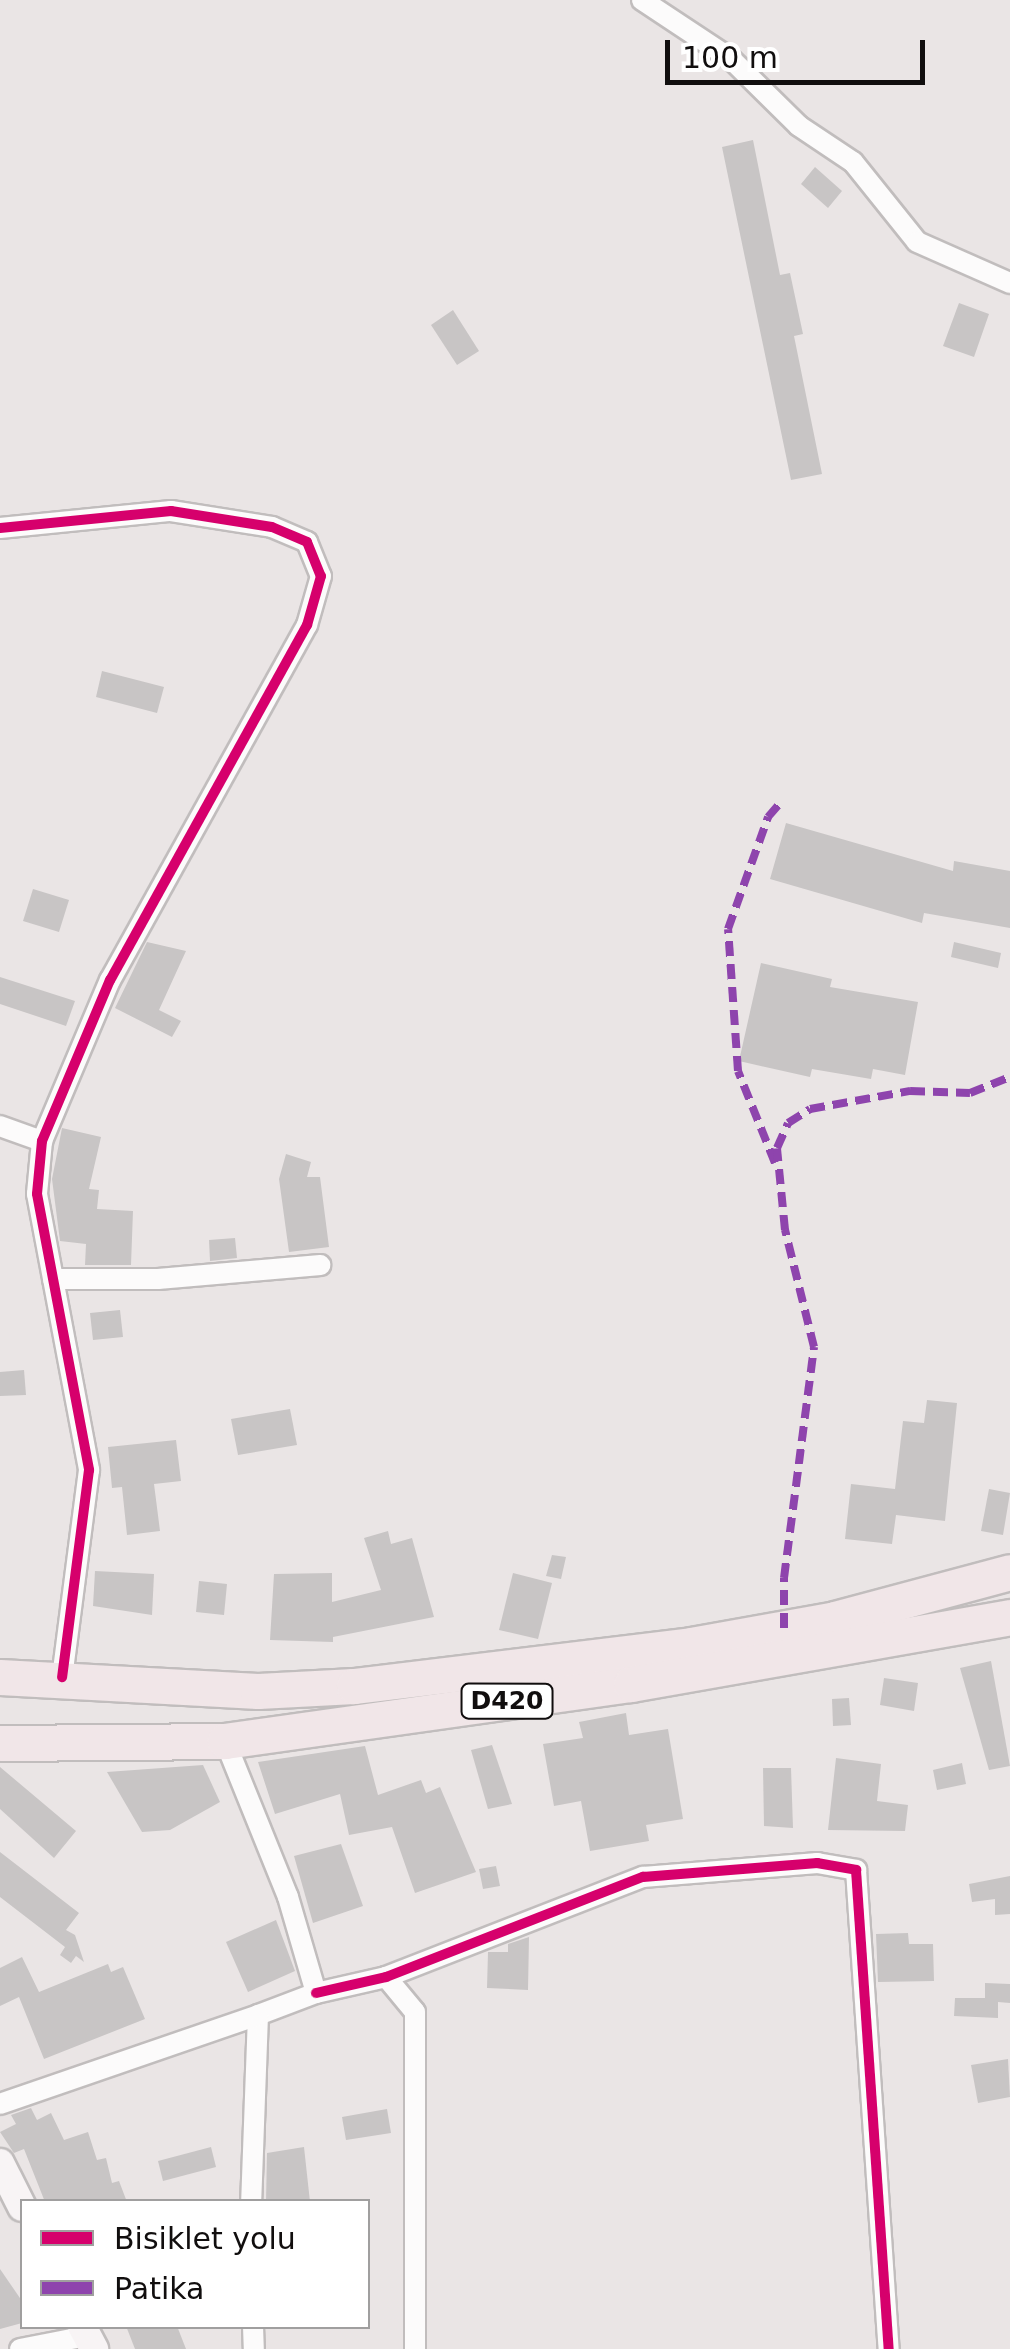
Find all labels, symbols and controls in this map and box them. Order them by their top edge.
scale bar [670,20,930,82]
text: 100 m [682,40,778,75]
road number: D420 [460,1681,554,1721]
legend [20,2199,370,2329]
text: Bisiklet yolu [114,2221,296,2256]
text: Patika [114,2271,204,2306]

